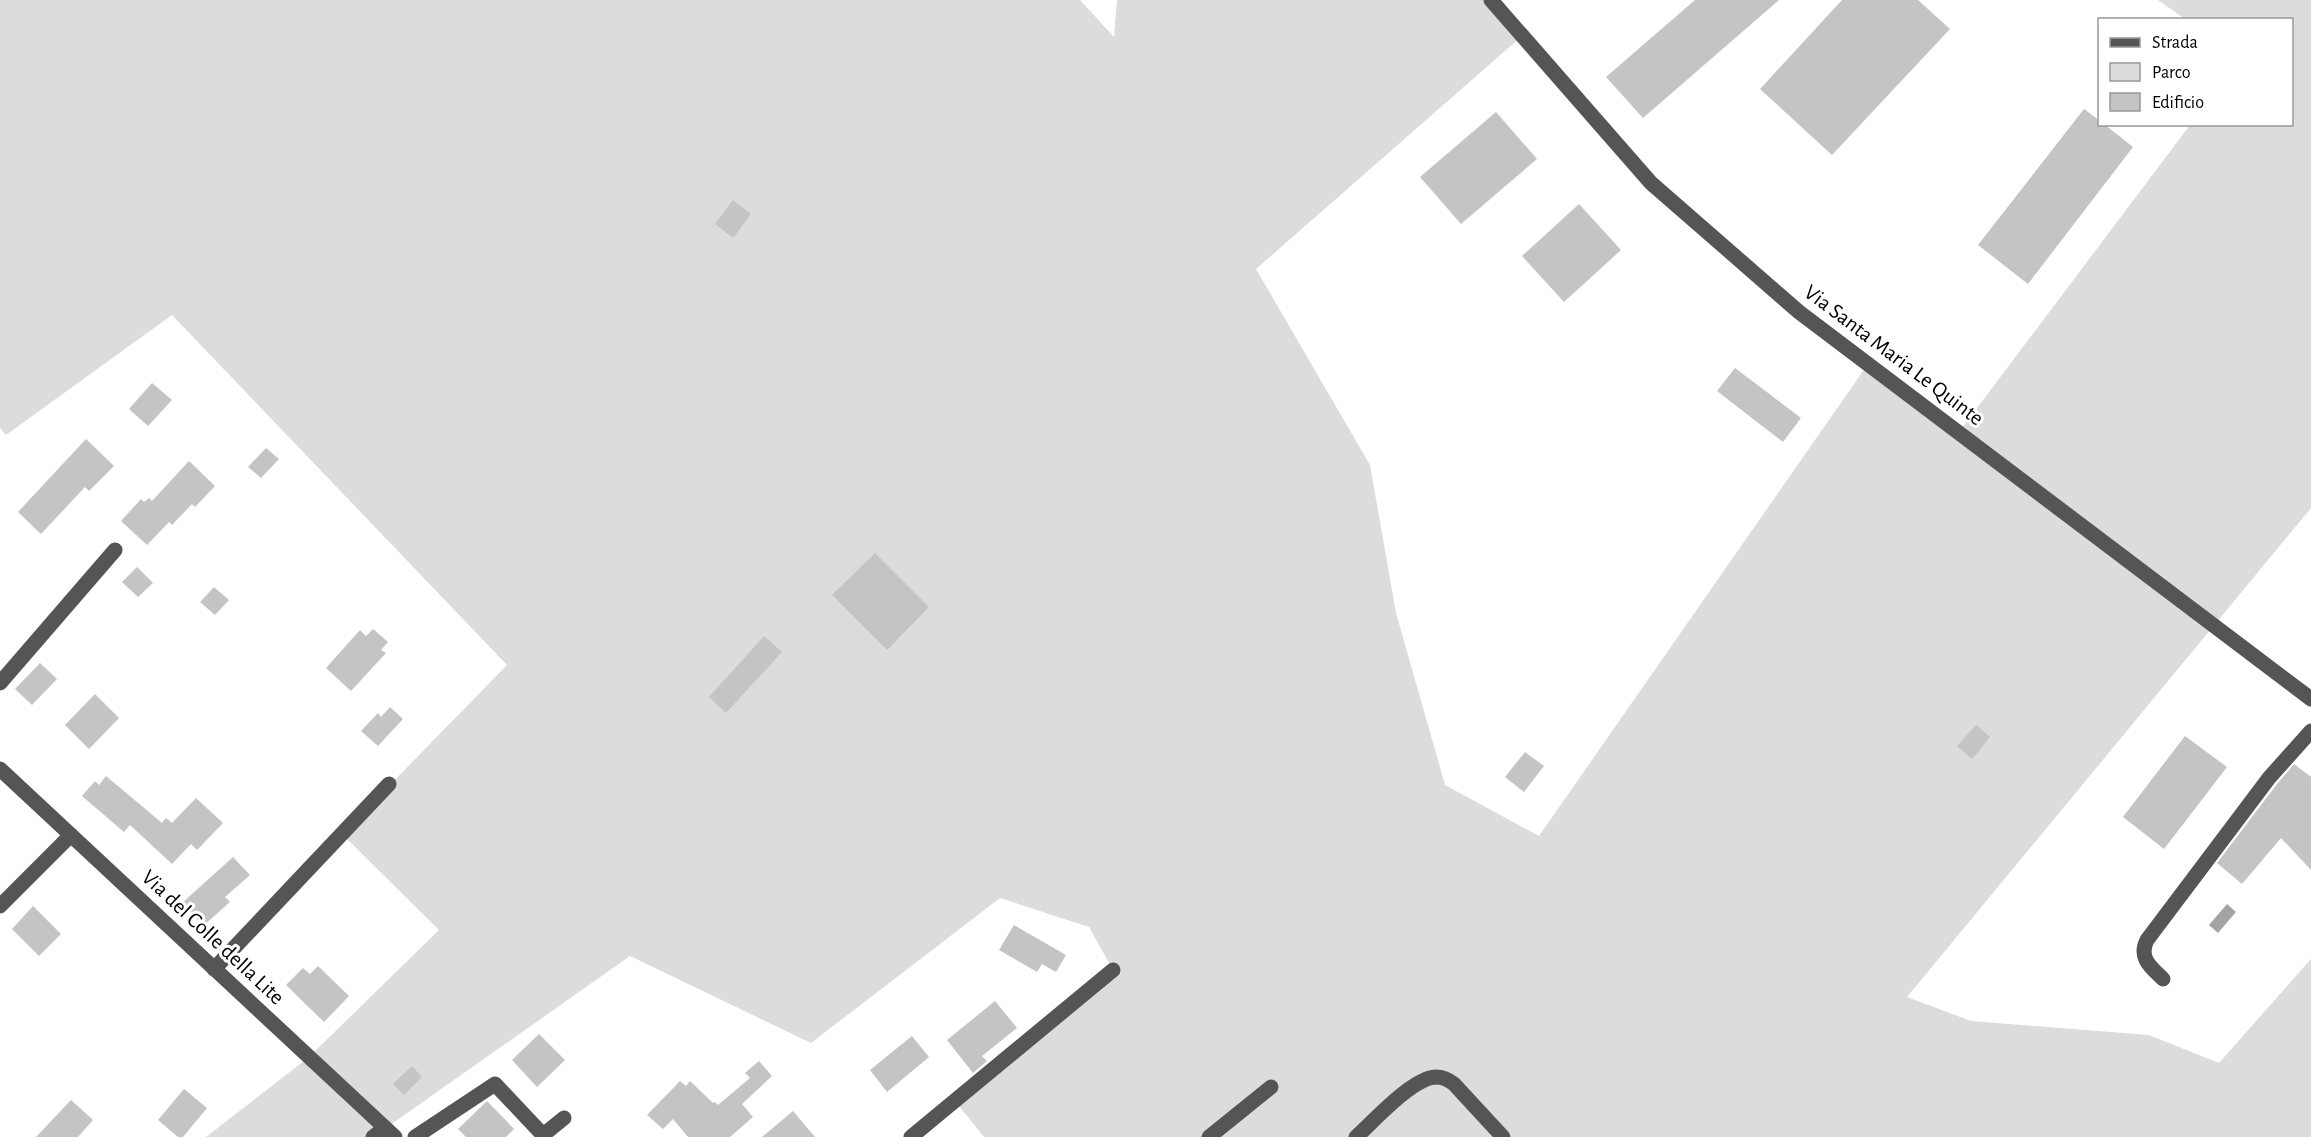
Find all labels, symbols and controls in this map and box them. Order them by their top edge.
legend [2098,18,2293,126]
text: Strada [2152,34,2198,52]
text: Parco [2152,64,2191,82]
text: Edificio [2152,94,2204,112]
street label: Via Santa Maria Le Quinte [1800,281,1988,429]
street label: Via del Colle della Lite [137,865,289,1009]

